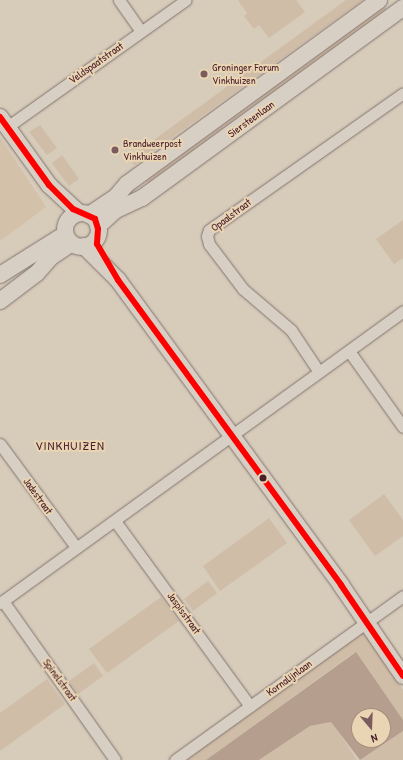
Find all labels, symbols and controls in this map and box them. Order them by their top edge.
street label: Veldspaatstraat [66,39,126,87]
place label: Groninger Forum Vinkhuizen [212,61,279,87]
marker: Groninger Forum Vinkhuizen [199,69,209,79]
street label: Siersteenlaan [225,98,277,140]
place label: Brandweerpost Vinkhuizen [123,137,182,163]
marker: Brandweerpost Vinkhuizen [110,145,120,155]
street label: Opaalstraat [208,196,254,234]
district label: VINKHUIZEN [35,437,105,453]
unlabelled marker [258,473,268,483]
street label: Jadestraat [20,475,56,517]
street label: Jaspisstraat [164,589,204,637]
street label: Spinelstraat [40,656,80,704]
street label: Kornalijnlaan [264,657,314,699]
north arrow [351,708,391,748]
text: N [370,731,380,746]

